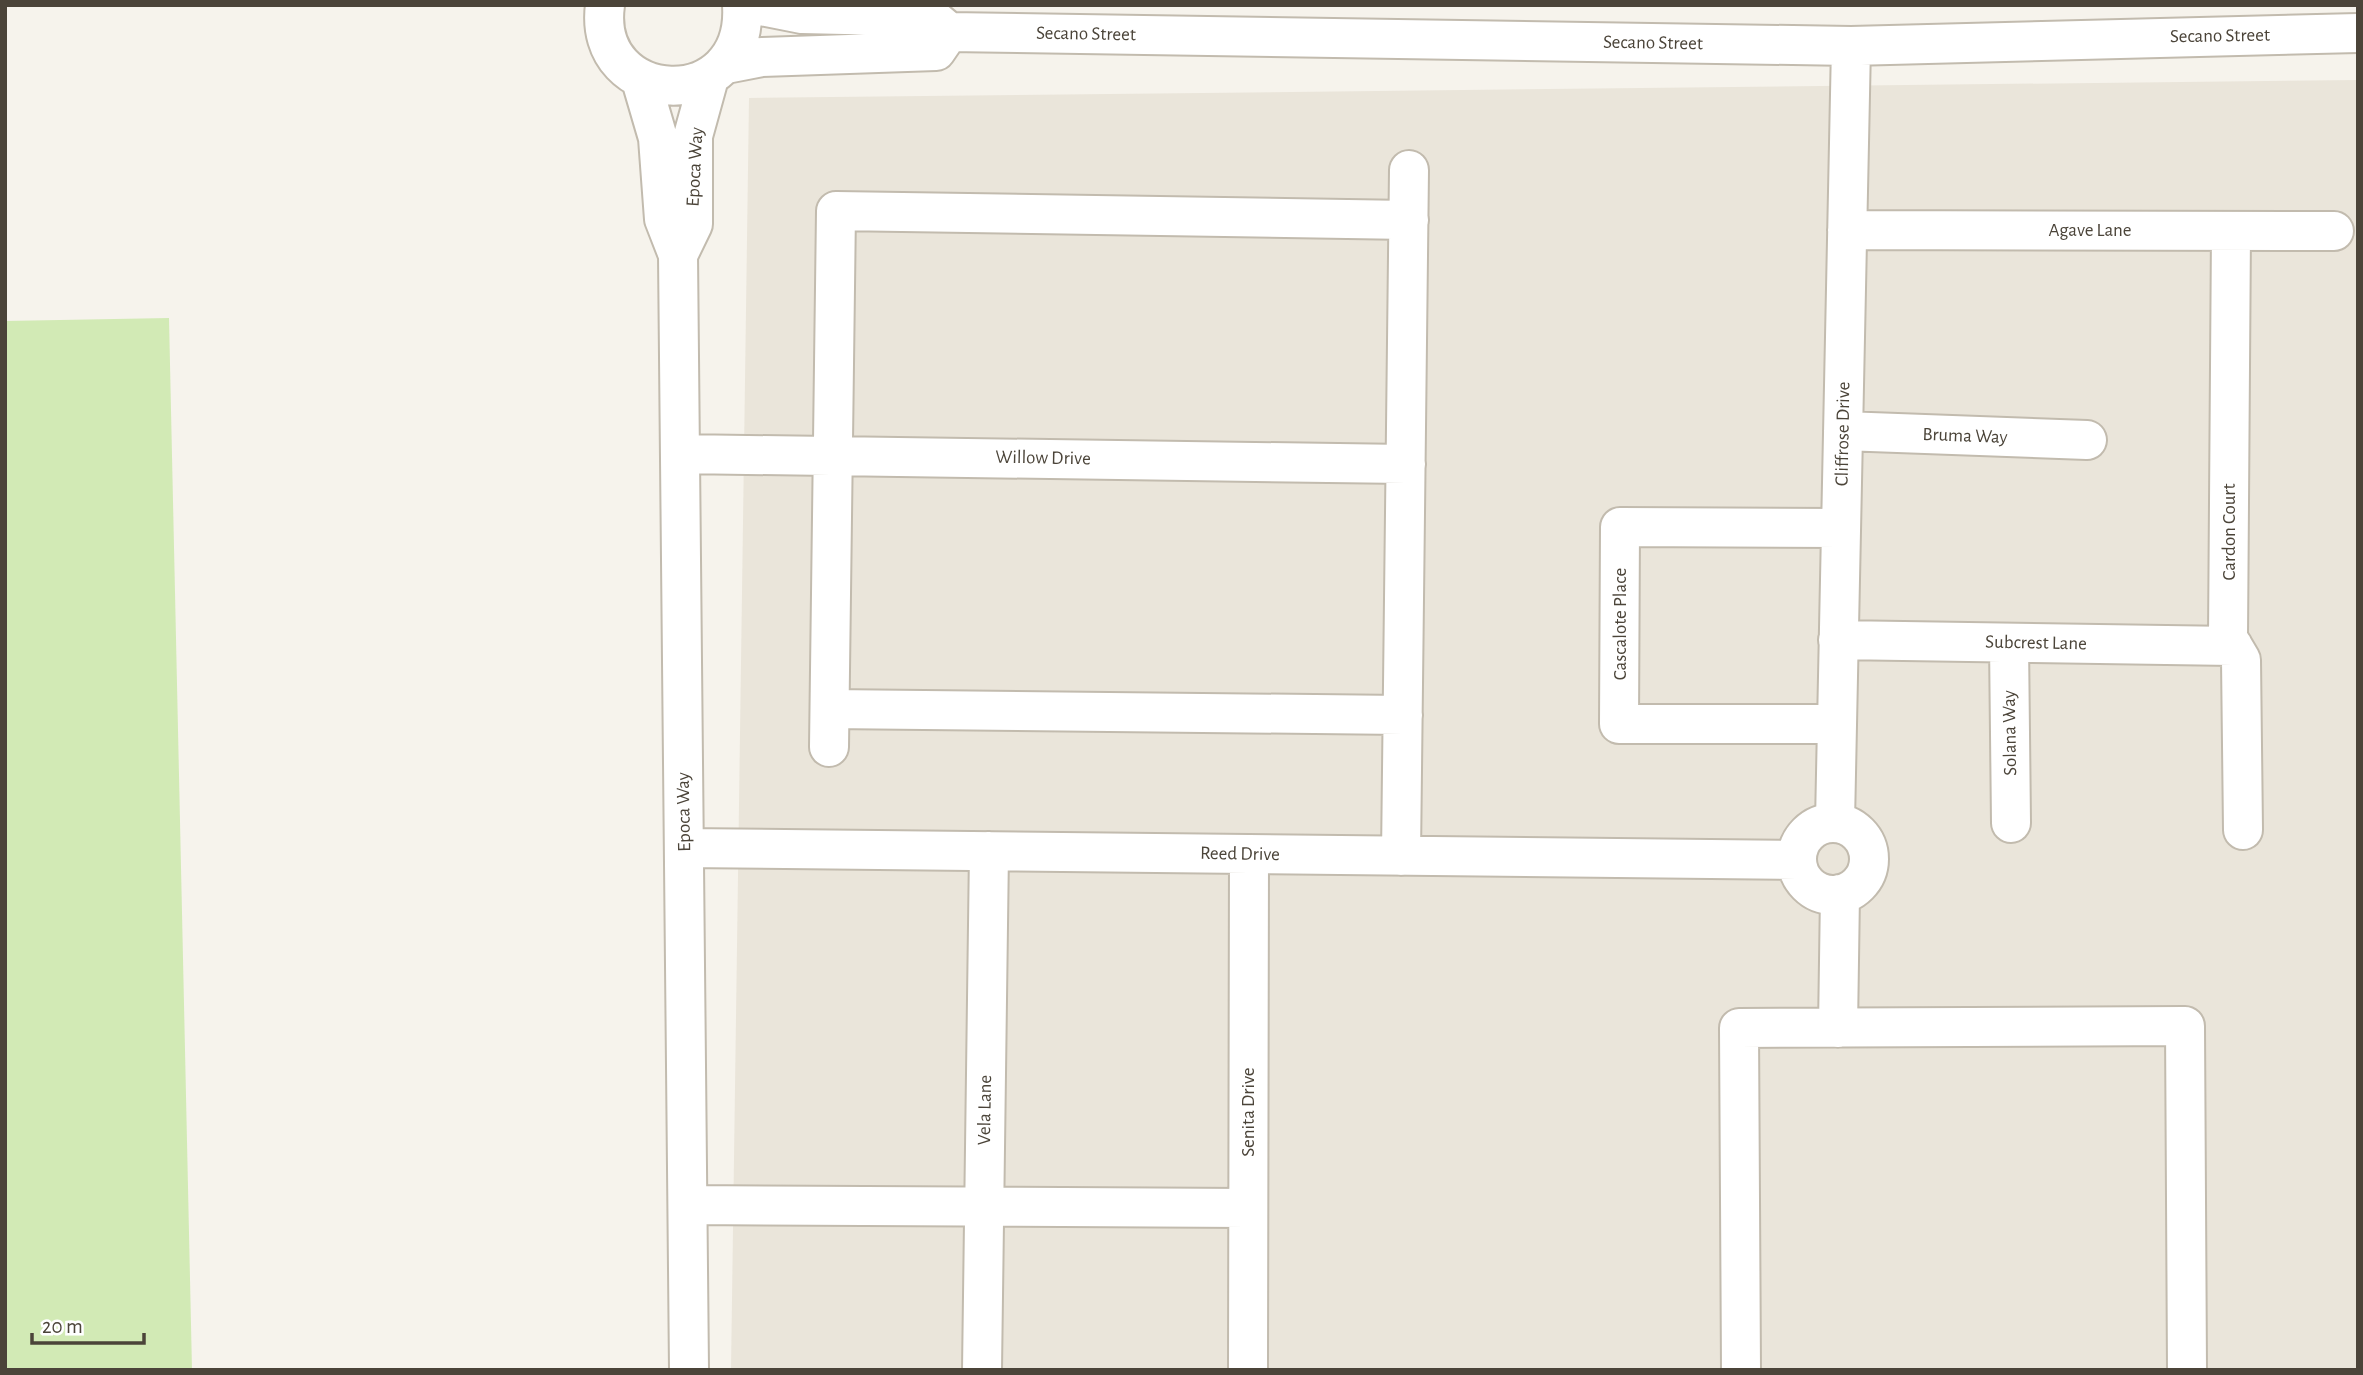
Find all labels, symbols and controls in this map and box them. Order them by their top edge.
street label: Secano Street [1036,24,1136,44]
street label: Secano Street [2170,26,2270,46]
street label: Secano Street [1603,33,1703,53]
street label: Epoca Way [683,127,707,207]
street label: Agave Lane [2048,221,2132,240]
street label: Cliffrose Drive [1833,382,1853,486]
street label: Bruma Way [1922,425,2008,447]
street label: Willow Drive [995,448,1091,468]
street label: Cardon Court [2220,483,2239,581]
street label: Cascalote Place [1611,568,1630,680]
street label: Subcrest Lane [1985,633,2087,653]
street label: Solana Way [2000,690,2020,776]
street label: Epoca Way [674,772,694,852]
street label: Reed Drive [1200,844,1280,864]
street label: Senita Drive [1239,1067,1258,1157]
street label: Vela Lane [975,1075,995,1145]
scale bar [32,1302,144,1346]
text: 20 m [42,1316,83,1337]

